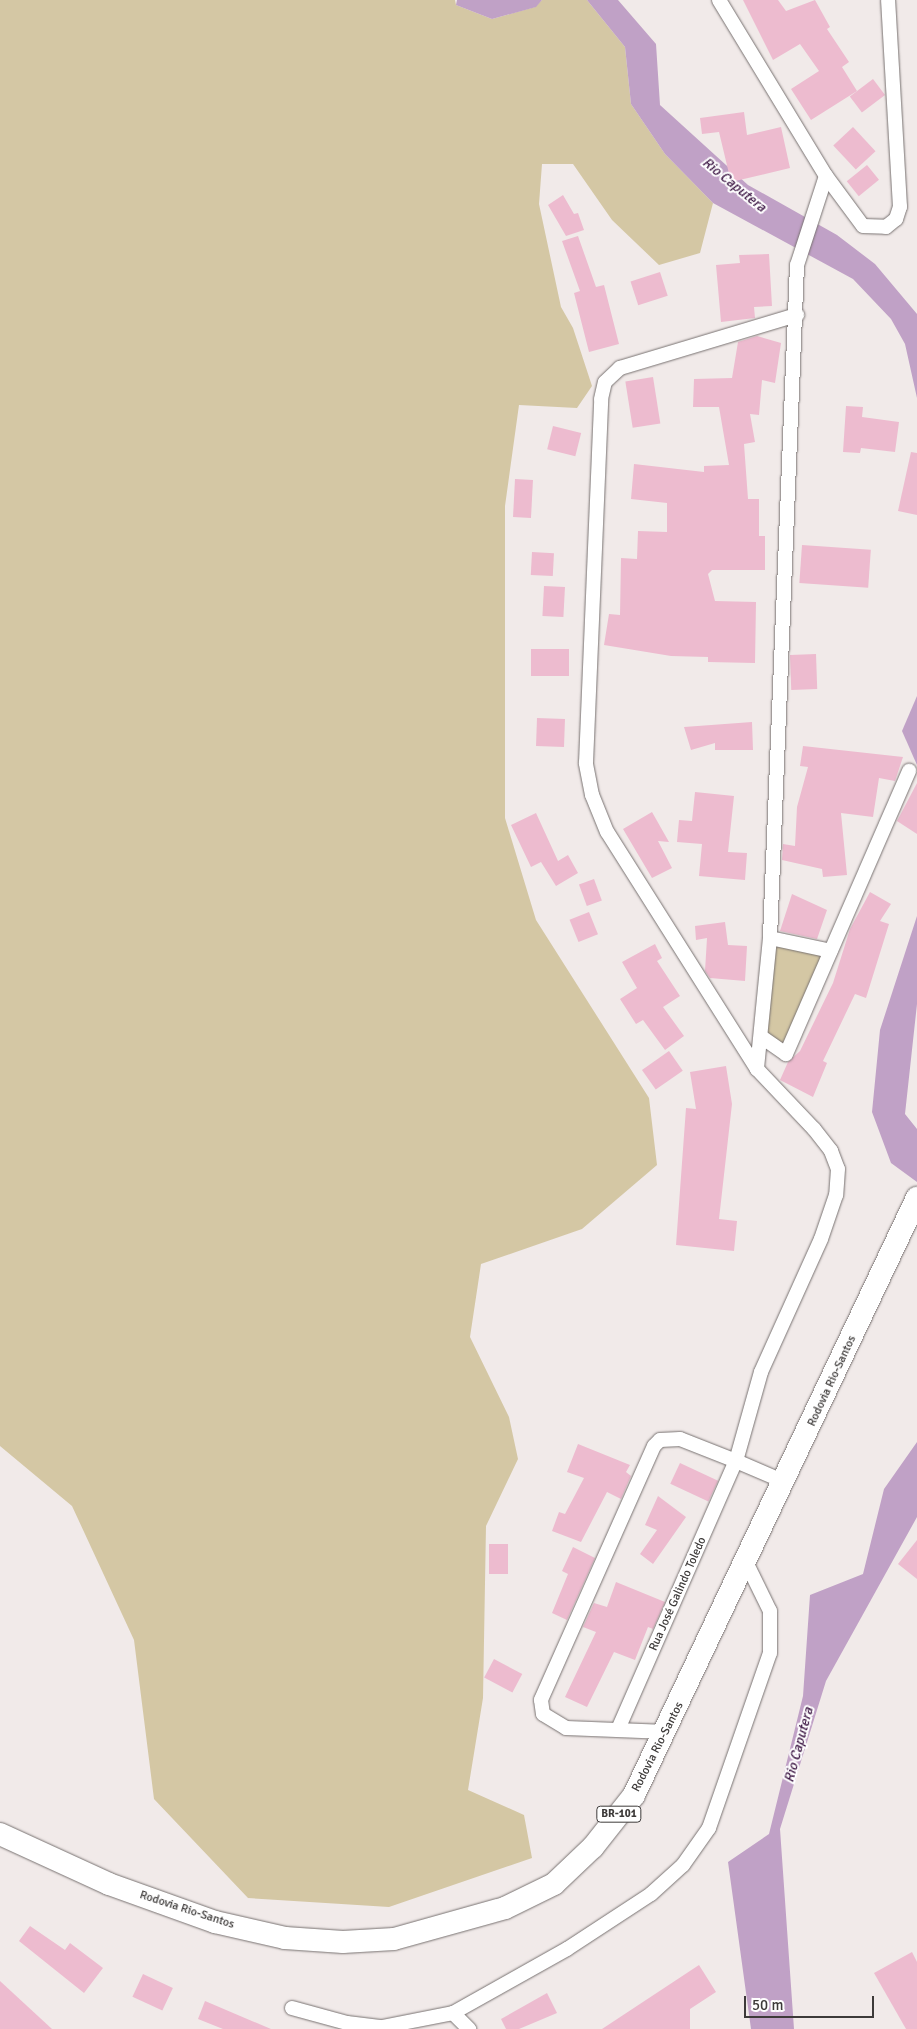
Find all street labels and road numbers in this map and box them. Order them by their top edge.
street label: Rodovia Rio-Santos [805,1333,859,1429]
street label: Rua José Galindo Toledo [646,1535,710,1653]
street label: Rodovia Rio-Santos [629,1700,687,1794]
road number: BR-101 [595,1806,643,1822]
street label: Rodovia Rio-Santos [138,1888,236,1932]

